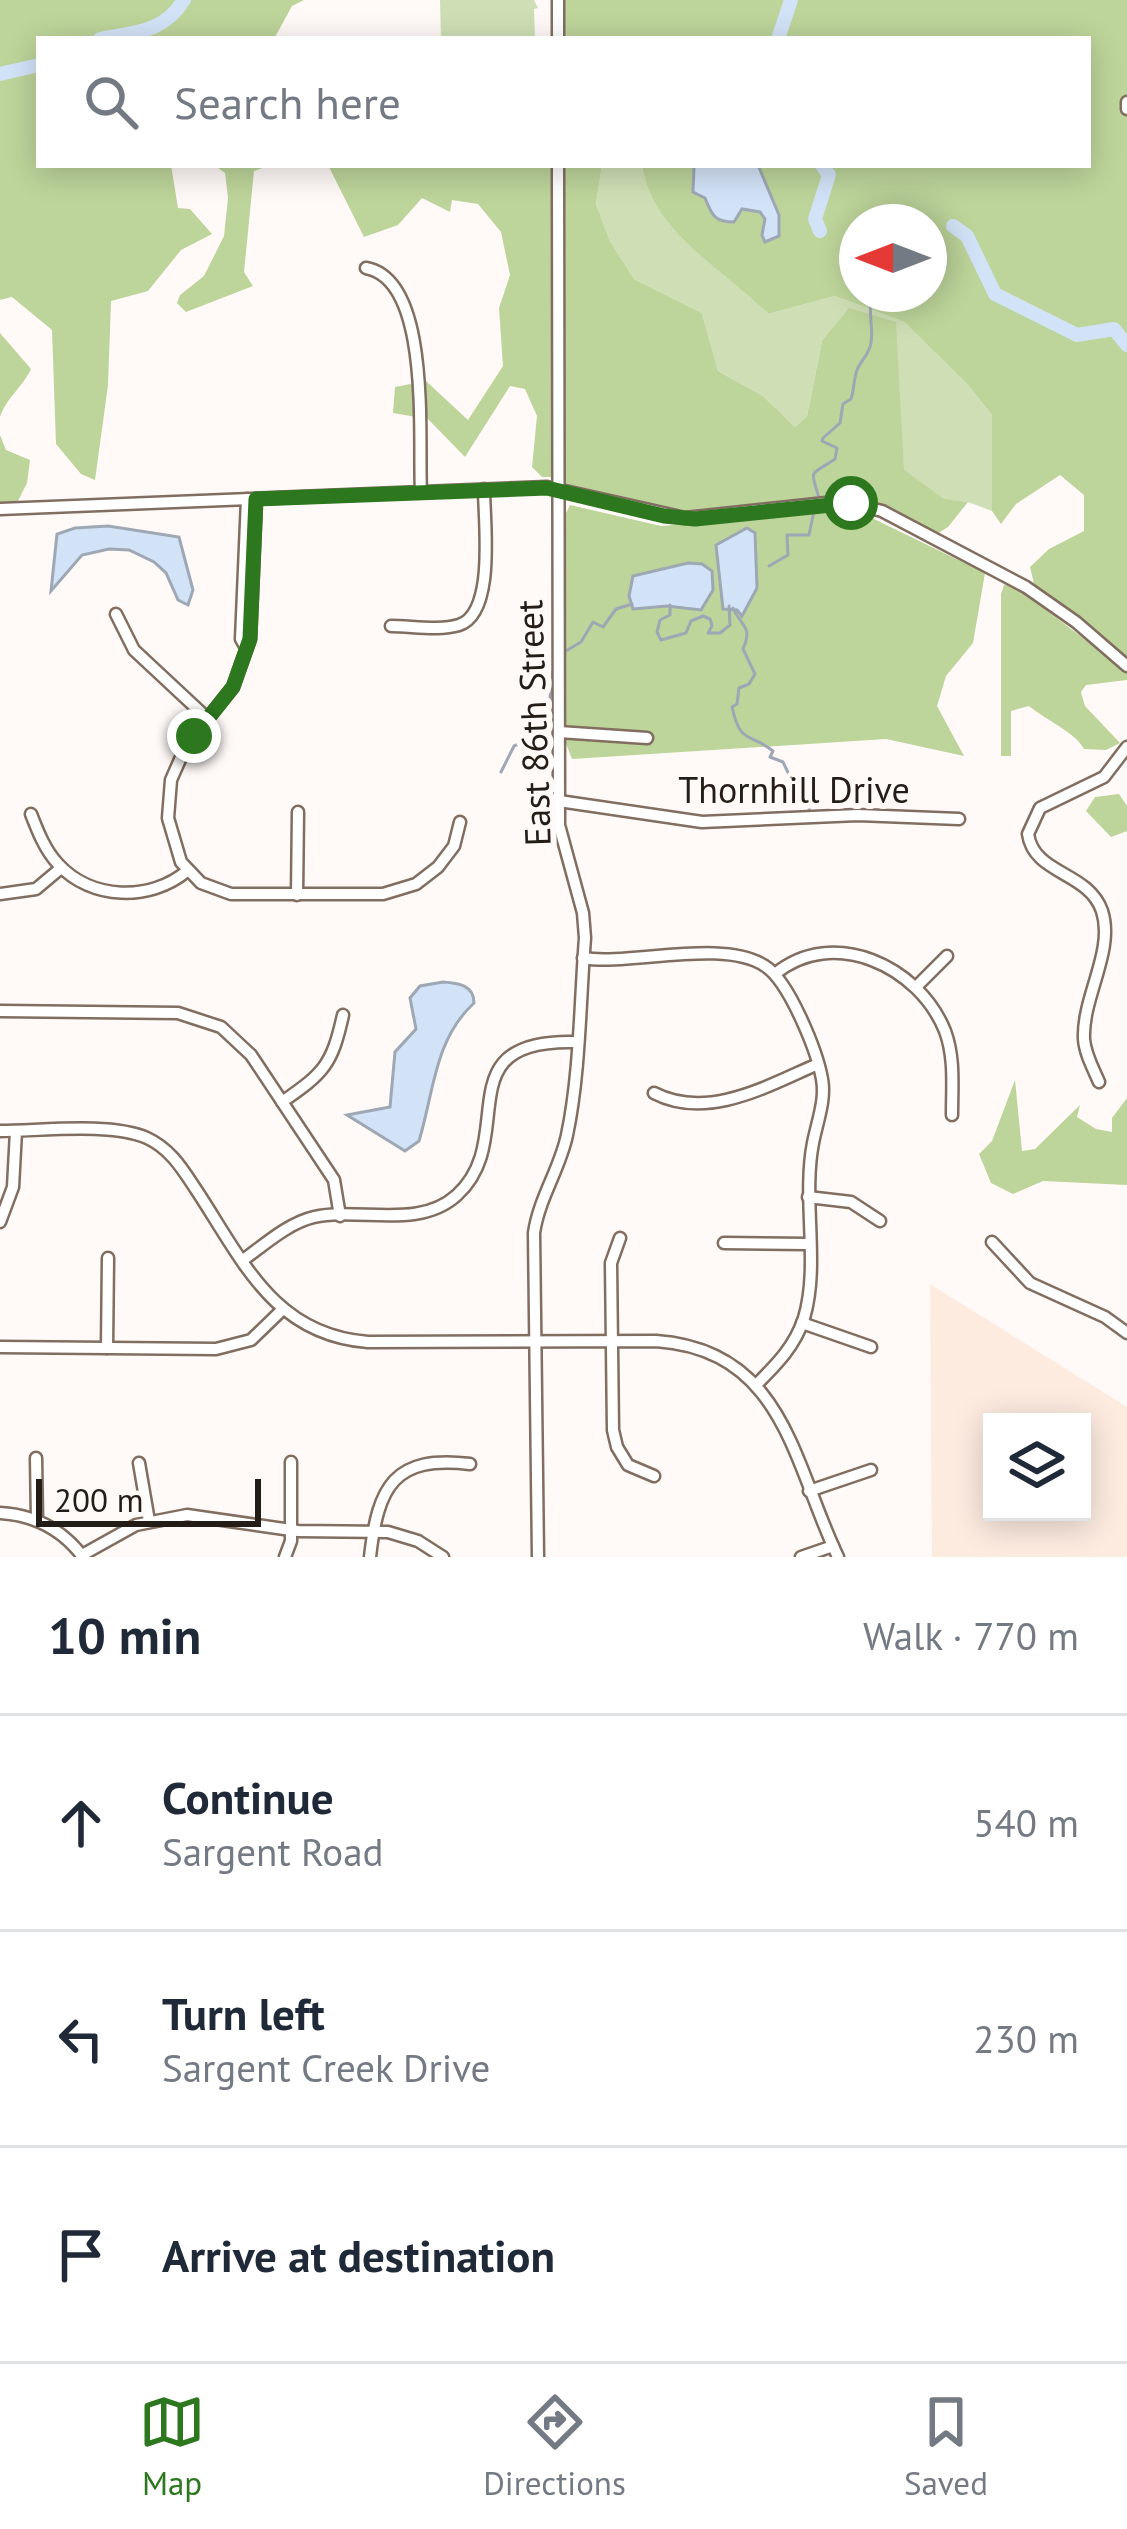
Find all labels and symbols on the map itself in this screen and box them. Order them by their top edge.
north arrow [839,204,947,312]
route start [824,476,878,530]
street label: East 86th Street [505,599,561,847]
route end [167,709,221,763]
street label: Thornhill Drive [678,766,910,813]
scale bar [36,1473,261,1526]

